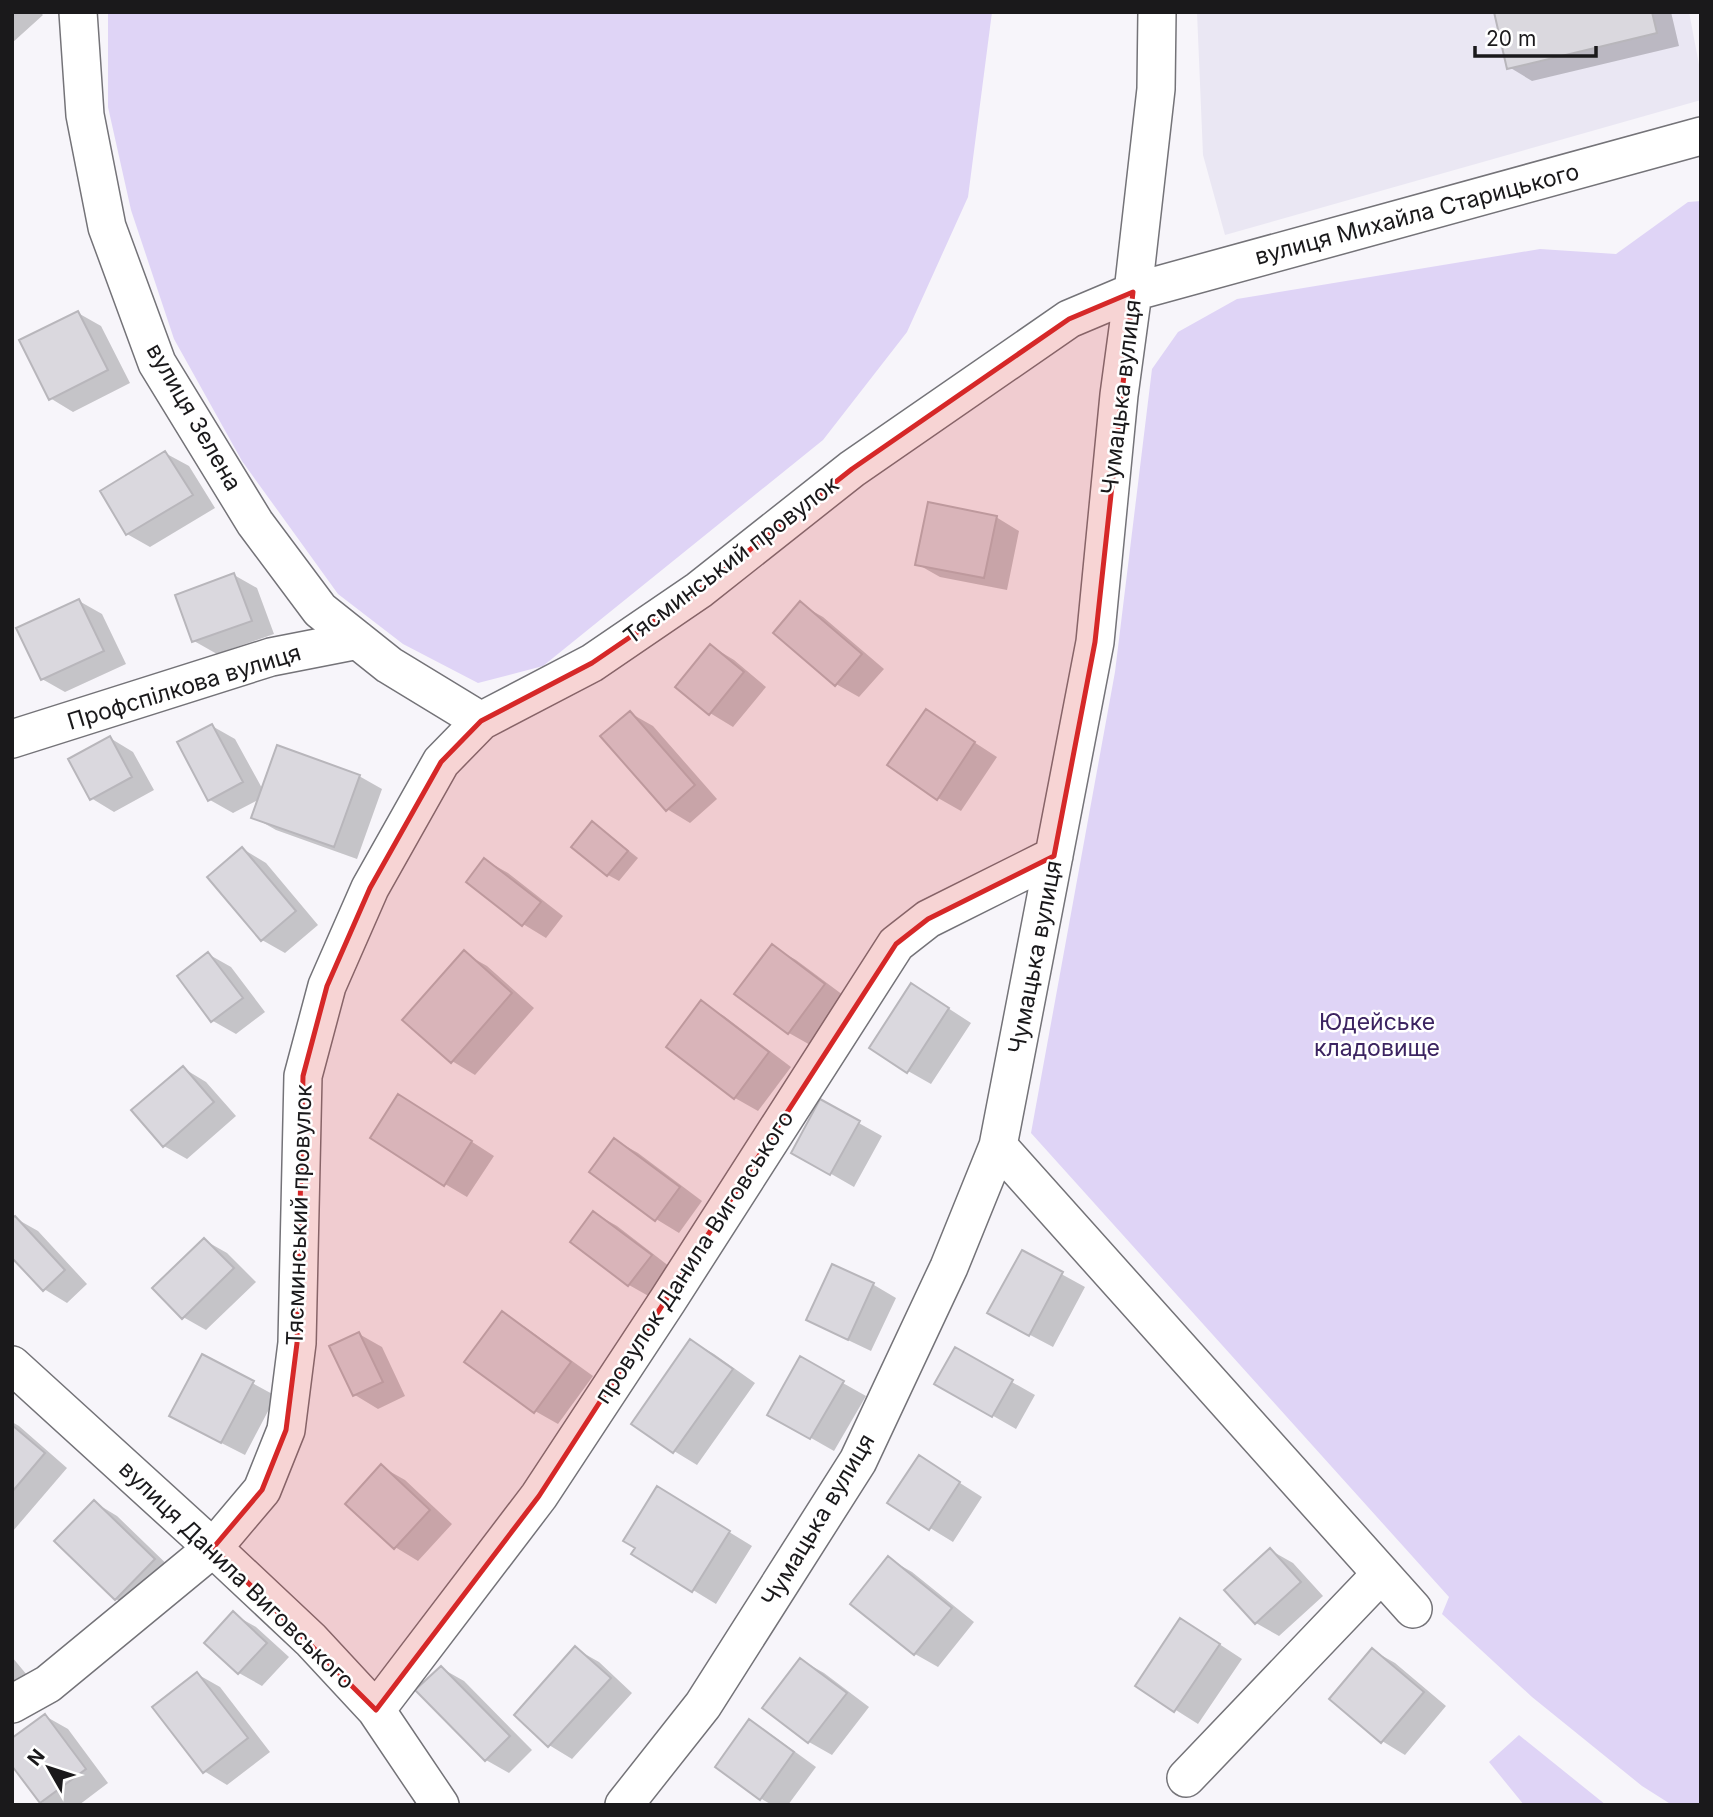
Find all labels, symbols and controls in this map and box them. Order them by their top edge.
scale bar [1475,14,1596,58]
text: 20 m [1486,26,1536,51]
street label: вулиця Михайла Старицького [1252,157,1582,271]
street label: Чумацька вулиця [1095,298,1147,496]
street label: вулиця Зелена [141,338,247,496]
street label: Тясминський провулок [618,470,844,650]
street label: Профспілкова вулиця [64,638,304,736]
street label: Чумацька вулиця [1003,858,1067,1056]
park label: Юдейське кладовище [1314,1008,1440,1062]
street label: Тясминський провулок [280,1083,318,1346]
street label: провулок Данила Виговського [589,1105,799,1409]
street label: Чумацька вулиця [755,1429,881,1611]
street label: вулиця Данила Виговського [113,1455,361,1695]
north arrow [14,1733,84,1803]
text: N [23,1745,50,1770]

